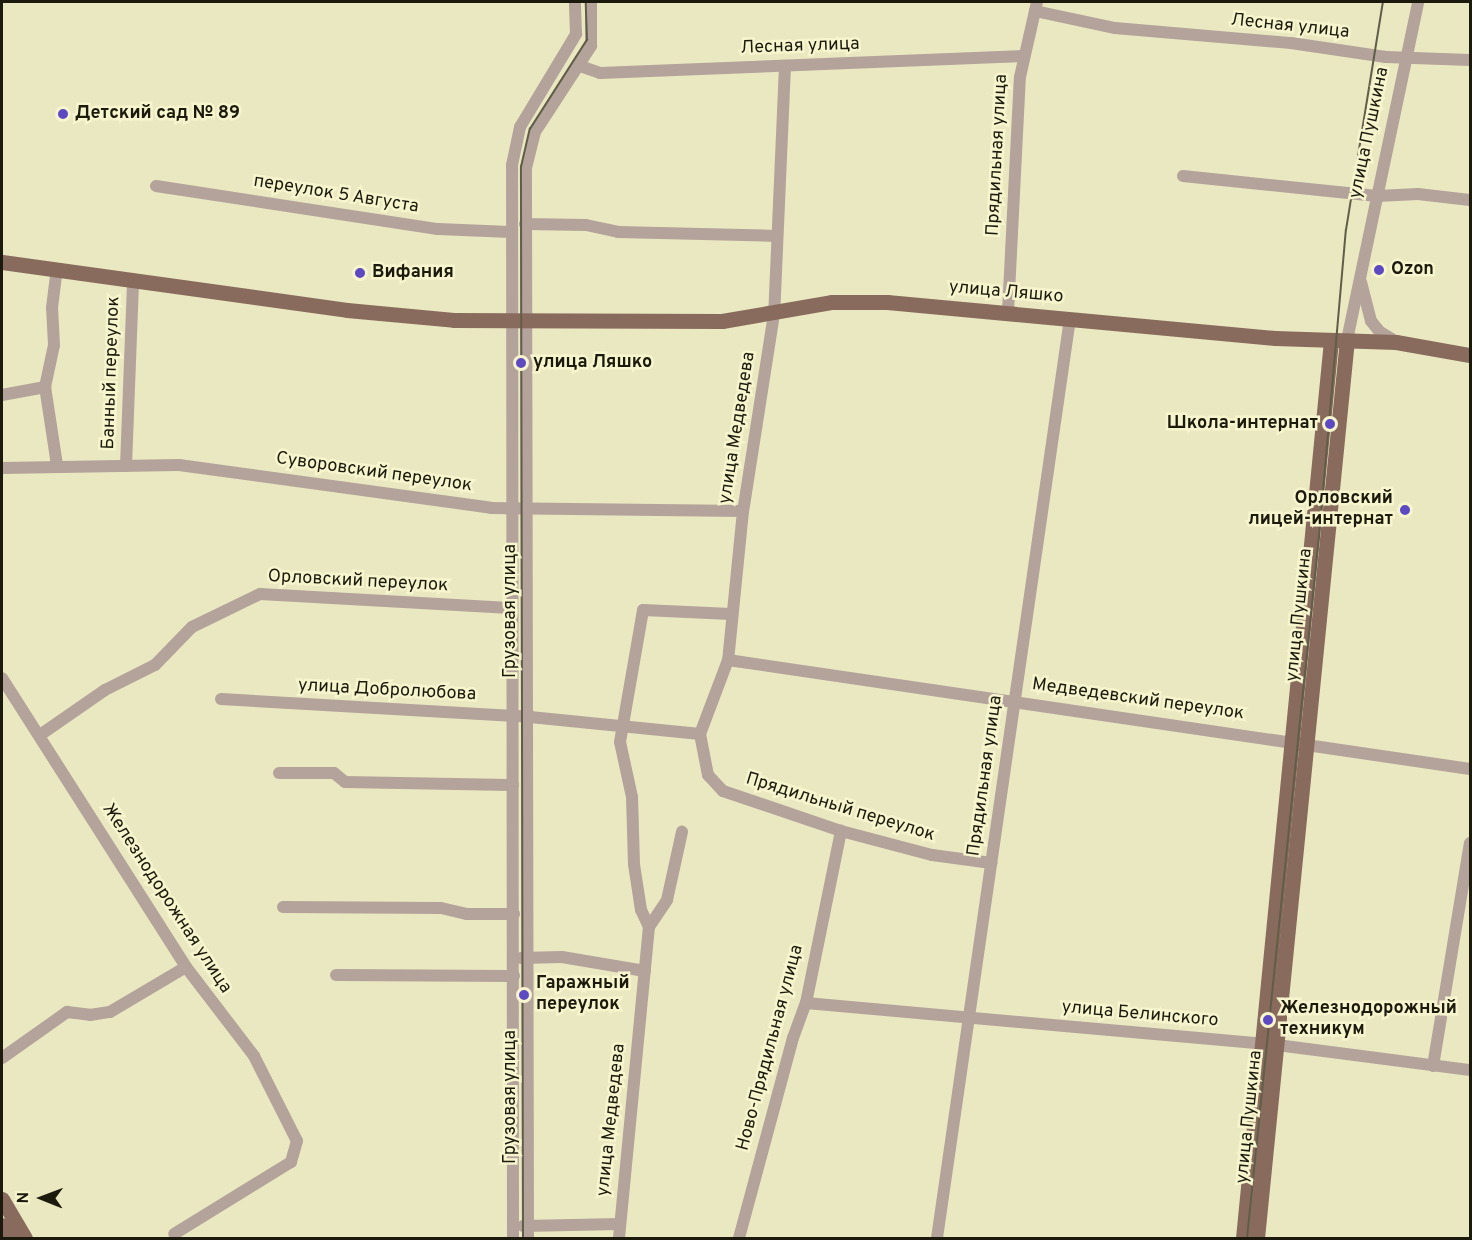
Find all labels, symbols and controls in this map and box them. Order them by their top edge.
street label: Лесная улица [1230,10,1350,44]
street label: Лесная улица [740,34,860,60]
street label: улица Пушкина [1346,65,1394,201]
street label: Прядильная улица [983,73,1013,237]
place label: Детский сад № 89 [75,103,240,125]
marker: Детский сад № 89 [56,107,70,121]
street label: переулок 5 Августа [252,171,420,219]
place label: Ozon [1391,259,1434,281]
place label: Вифания [372,262,454,284]
marker: Ozon [1372,263,1386,277]
marker: Вифания [353,266,367,280]
street label: улица Ляшко [948,277,1064,309]
street label: Банный переулок [99,296,125,450]
street label: улица Медведева [715,350,761,506]
place label: улица Ляшко [533,352,652,374]
marker: улица Ляшко [514,356,528,370]
place label: Школа-интернат [1167,413,1318,435]
marker: Школа-интернат [1323,417,1337,431]
street label: Суворовский переулок [275,449,473,497]
place label: Орловский лицей-интернат [1248,489,1393,532]
marker: Орловский лицей-интернат [1398,503,1412,517]
street label: Грузовая улица [500,544,522,678]
street label: улица Пушкина [1282,547,1318,683]
street label: Орловский переулок [267,566,449,598]
street label: Медведевский переулок [1031,674,1245,726]
street label: улица Добролюбова [297,676,477,706]
street label: Прядильная улица [964,694,1008,858]
street label: Прядильный переулок [743,769,937,847]
street label: Железнодорожная улица [97,800,235,998]
street label: Ново-Прядильная улица [733,943,809,1153]
place label: Гаражный переулок [536,974,630,1016]
marker: Гаражный переулок [517,988,531,1002]
street label: улица Белинского [1061,997,1219,1033]
place label: Железнодорожный техникум [1280,999,1457,1042]
marker: Железнодорожный техникум [1261,1013,1275,1027]
street label: Грузовая улица [500,1030,522,1164]
street label: улица Медведева [593,1043,631,1197]
street label: улица Пушкина [1232,1049,1268,1185]
north arrow [12,1168,72,1228]
text: N [14,1192,34,1204]

